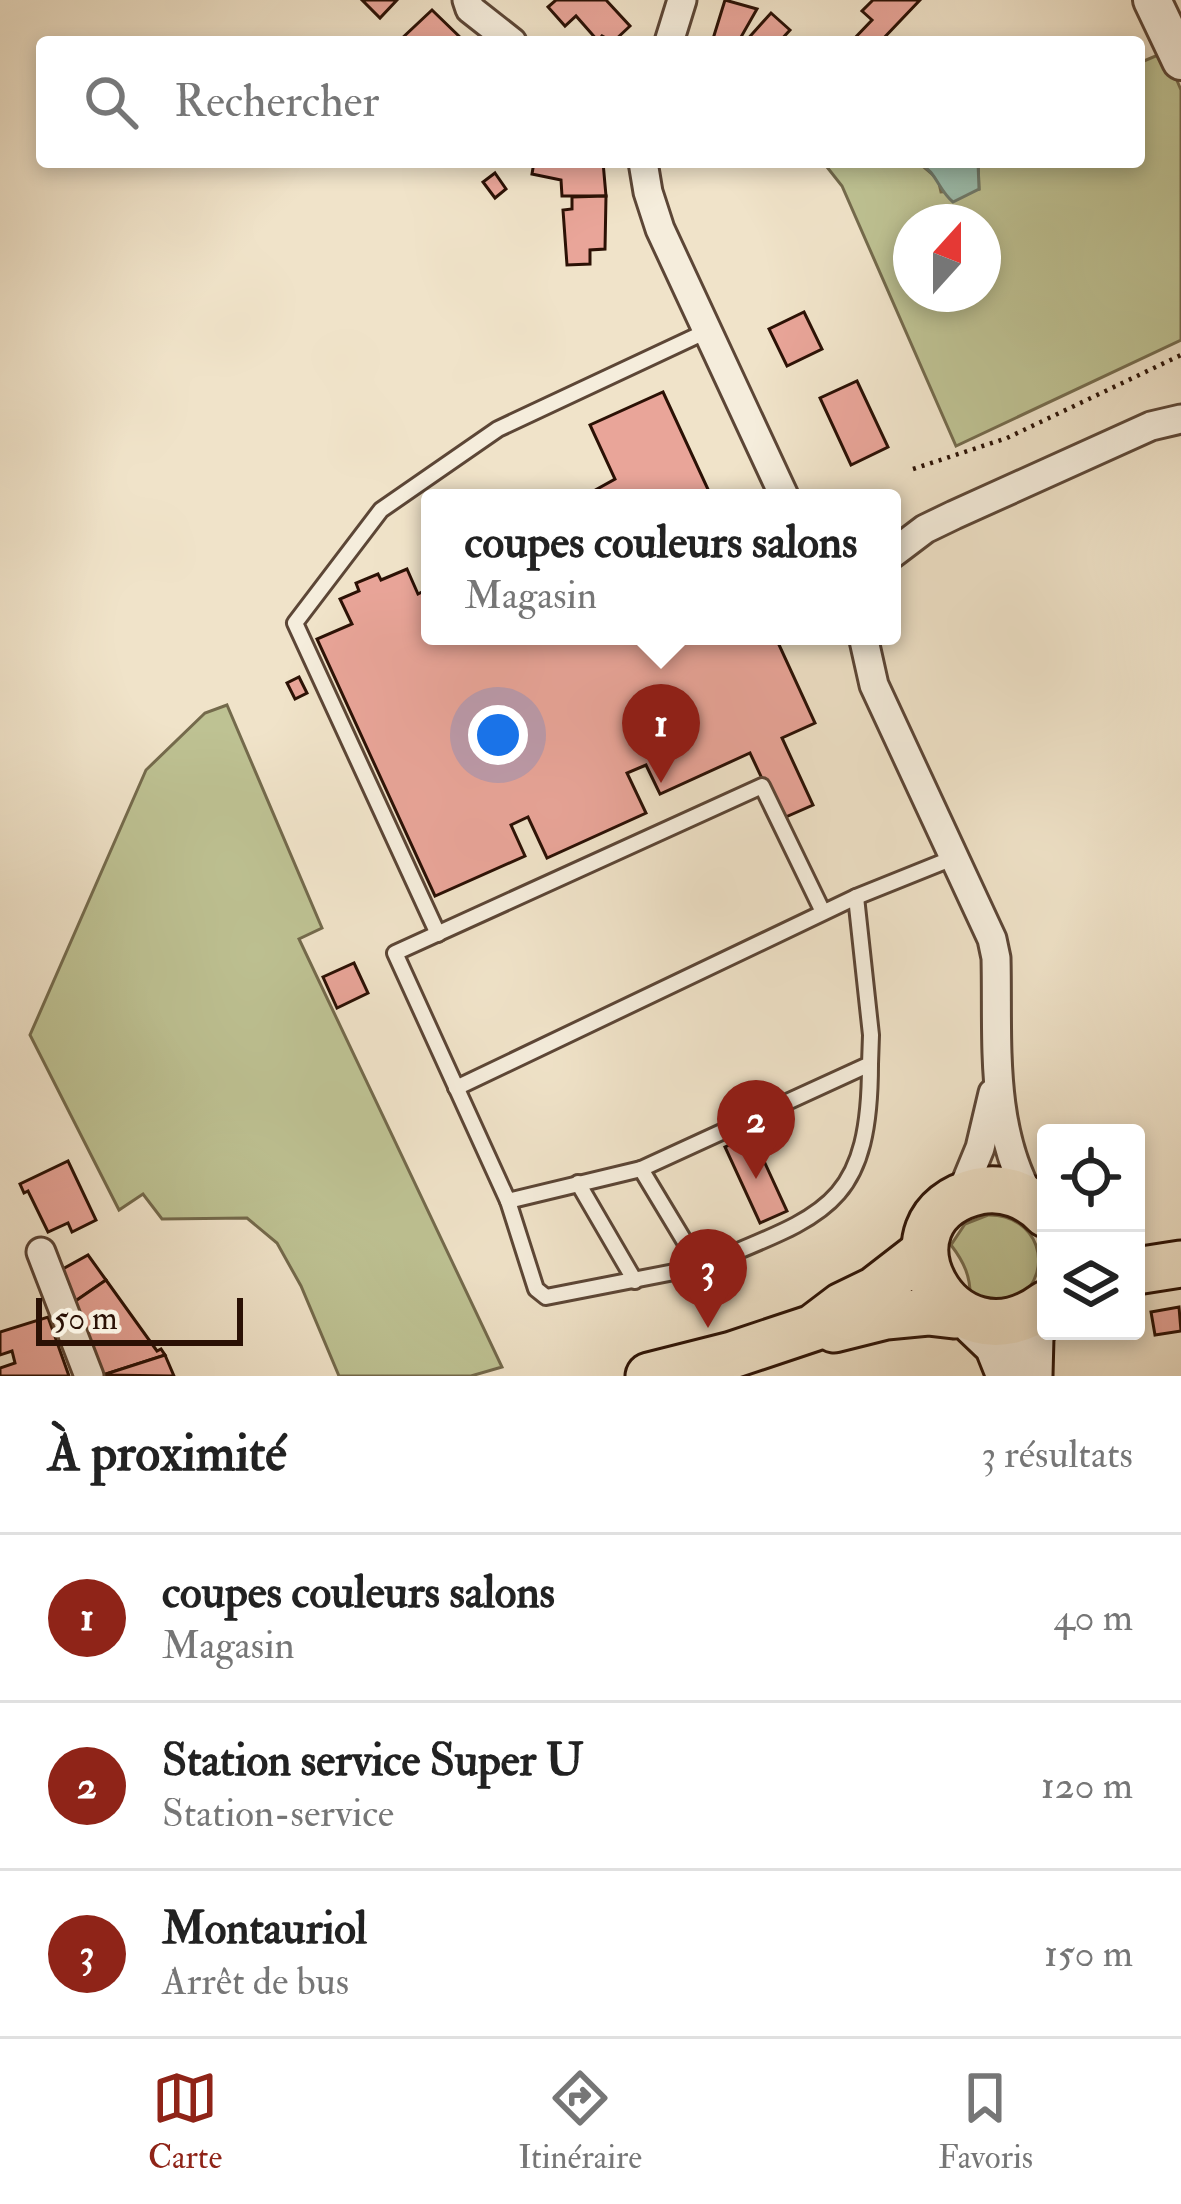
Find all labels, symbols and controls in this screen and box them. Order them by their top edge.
search box [36,36,1145,168]
icon: search [78,69,144,135]
text: Rechercher [174,74,379,130]
north arrow [893,204,1001,312]
popup [421,489,901,645]
text: coupes couleurs salons [464,515,858,571]
text: Magasin [464,571,597,620]
pin: 1 [622,684,700,783]
your location [468,705,528,765]
pin: 2 [717,1080,795,1179]
map controls [1037,1124,1145,1340]
button: locate [1037,1124,1145,1232]
pin: 3 [669,1229,747,1328]
button: layers [1037,1232,1145,1340]
scale bar [36,1292,243,1345]
text: 50 m [54,1298,118,1339]
text: À proximité [48,1422,287,1486]
text: 3 résultats [981,1430,1133,1479]
text: coupes couleurs salons [162,1565,555,1621]
text: 1 [80,1593,94,1642]
text: 40 m [1054,1593,1133,1642]
text: Magasin [162,1621,295,1670]
text: Station service Super U [162,1733,583,1789]
text: 2 [77,1761,97,1810]
text: 120 m [1041,1761,1133,1810]
text: Station-service [162,1789,394,1838]
text: Montauriol [162,1901,367,1957]
text: 3 [80,1929,94,1978]
text: 150 m [1044,1929,1133,1978]
text: Arrêt de bus [162,1957,349,2006]
tab: Carte [148,2065,222,2178]
tab: Itinéraire [518,2065,642,2178]
tab: Favoris [938,2065,1033,2178]

